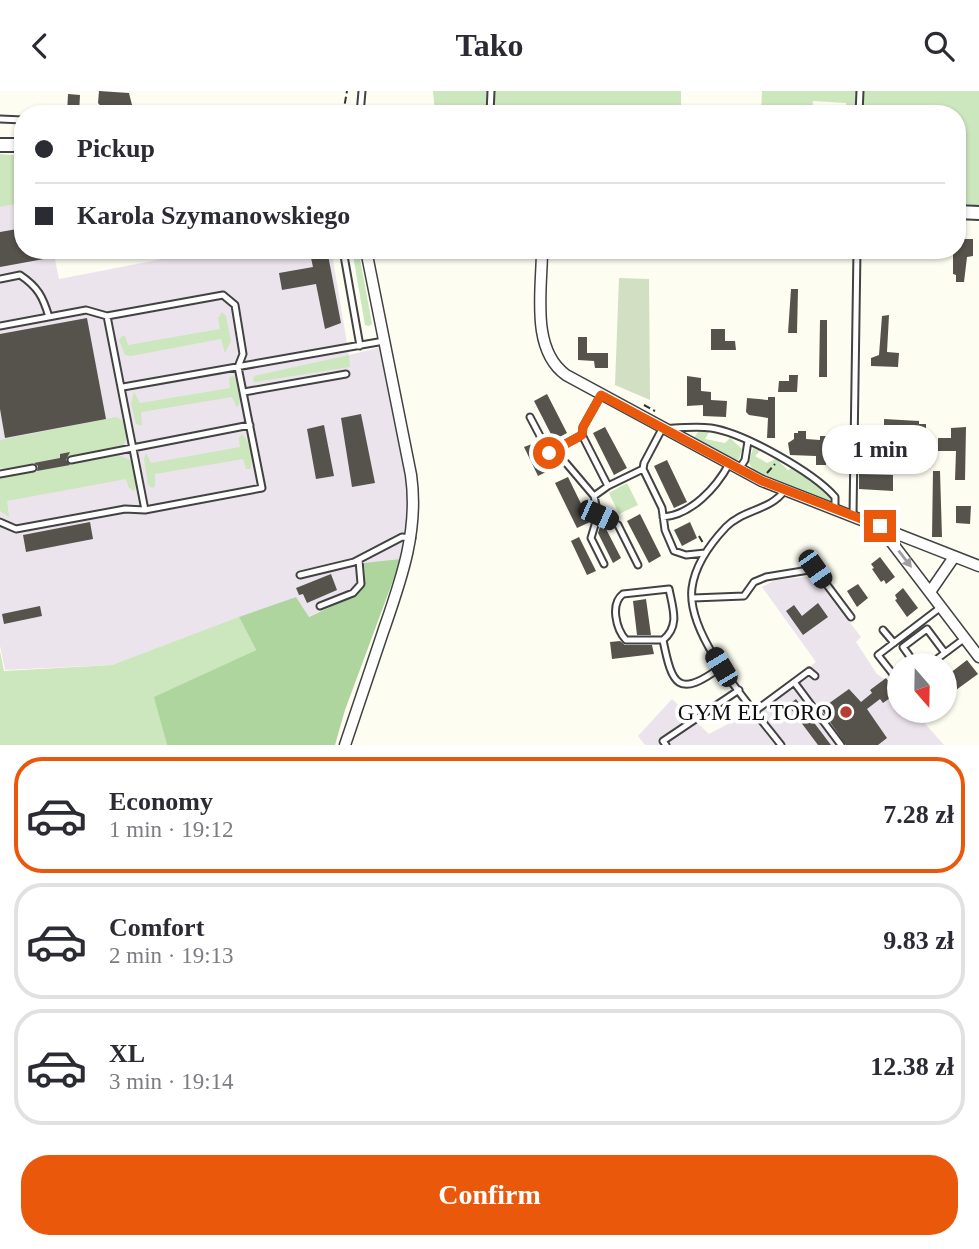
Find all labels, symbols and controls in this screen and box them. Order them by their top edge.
icon: back [21,27,59,65]
text: Tako [455,27,524,63]
icon: search [920,27,958,65]
text: Pickup [77,134,155,163]
text: Karola Szymanowskiego [77,201,350,230]
callout: 1 min [822,425,938,473]
route start [533,437,565,469]
text: 1 min [852,437,908,462]
car [575,497,622,533]
route end [864,510,896,542]
car [795,546,836,592]
one-way arrow [898,550,912,568]
car [702,644,741,690]
north arrow [887,653,957,723]
map controls [887,653,957,723]
place label: GYM EL TORO [678,700,832,725]
marker: GYM EL TORO [838,704,854,720]
icon: car [25,784,88,847]
text: Economy [109,787,213,816]
text: 7.28 zł [883,800,954,829]
text: 1 min · 19:12 [109,817,234,842]
icon: car [25,910,88,973]
text: Comfort [109,913,204,942]
text: 9.83 zł [883,926,954,955]
text: 2 min · 19:13 [109,943,234,968]
icon: car [25,1036,88,1099]
text: XL [109,1039,145,1068]
text: 12.38 zł [870,1052,954,1081]
text: 3 min · 19:14 [109,1069,234,1094]
button: Confirm [21,1155,958,1235]

